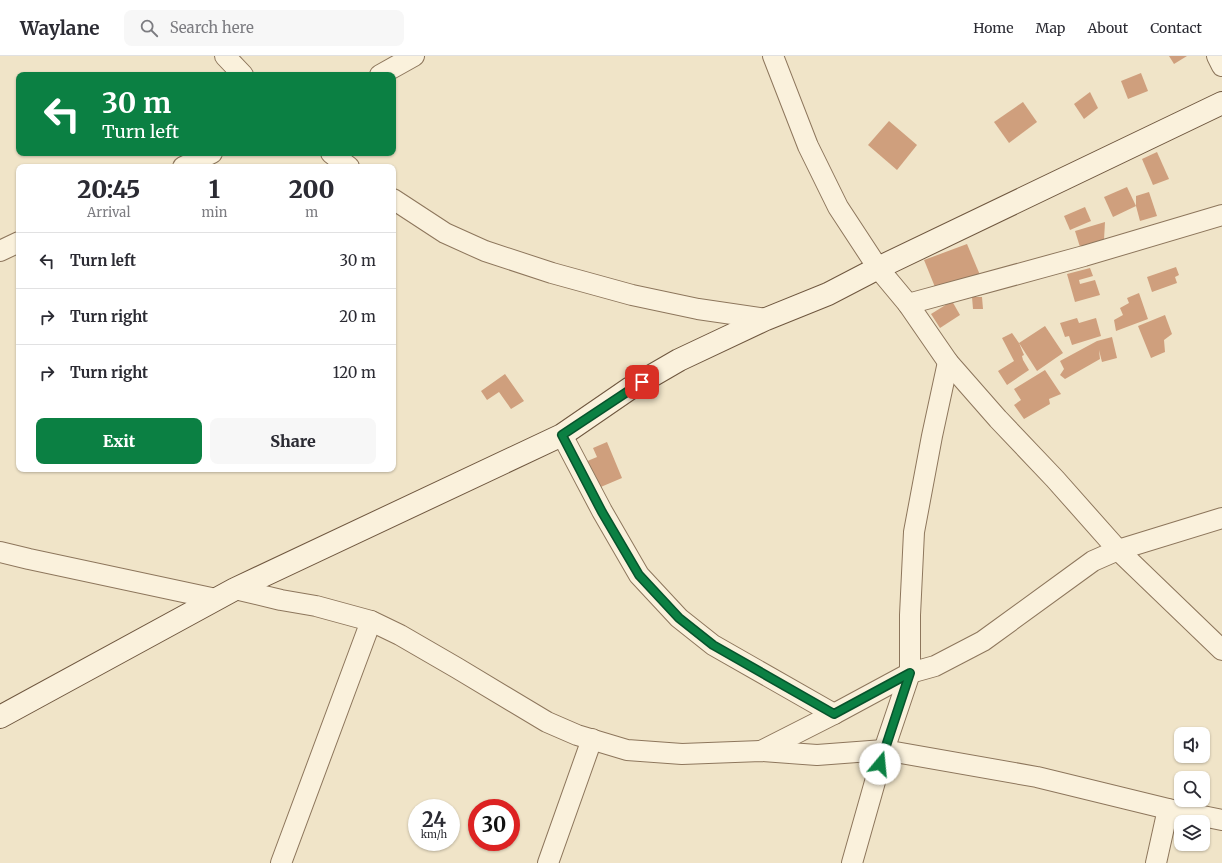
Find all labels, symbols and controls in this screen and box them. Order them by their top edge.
search box [124,10,404,46]
text: Waylane [20,16,100,40]
icon: search [138,17,160,39]
text: Search here [170,18,254,37]
text: Home [973,19,1014,37]
text: Map [1036,19,1065,37]
text: About [1087,19,1128,37]
text: Contact [1150,19,1202,37]
text: 30 m [102,85,171,121]
icon: left [36,88,88,140]
text: Turn left [102,120,179,143]
text: 20:45 [77,174,140,205]
text: 1 [209,174,220,205]
text: 200 [289,174,335,205]
text: Arrival [87,204,130,221]
text: min [202,204,227,221]
text: m [305,204,318,221]
icon: left [36,250,58,272]
text: Turn left [70,251,136,270]
text: 30 m [339,251,376,270]
icon: right [36,306,58,328]
text: Turn right [70,307,148,326]
text: 20 m [339,307,376,326]
icon: right [36,362,58,384]
text: Turn right [70,363,148,382]
text: 120 m [333,363,376,382]
pin [625,365,659,399]
icon: arrive [631,371,653,393]
button: Exit [36,418,202,464]
button: Share [210,418,376,464]
map controls [1174,727,1210,851]
button: sound [1174,727,1210,763]
position arrow [859,743,901,785]
button: search [1174,771,1210,807]
speed limit sign: 30 [468,799,520,851]
text: 24 [422,807,446,832]
button: layers [1174,815,1210,851]
text: km/h [421,828,447,841]

